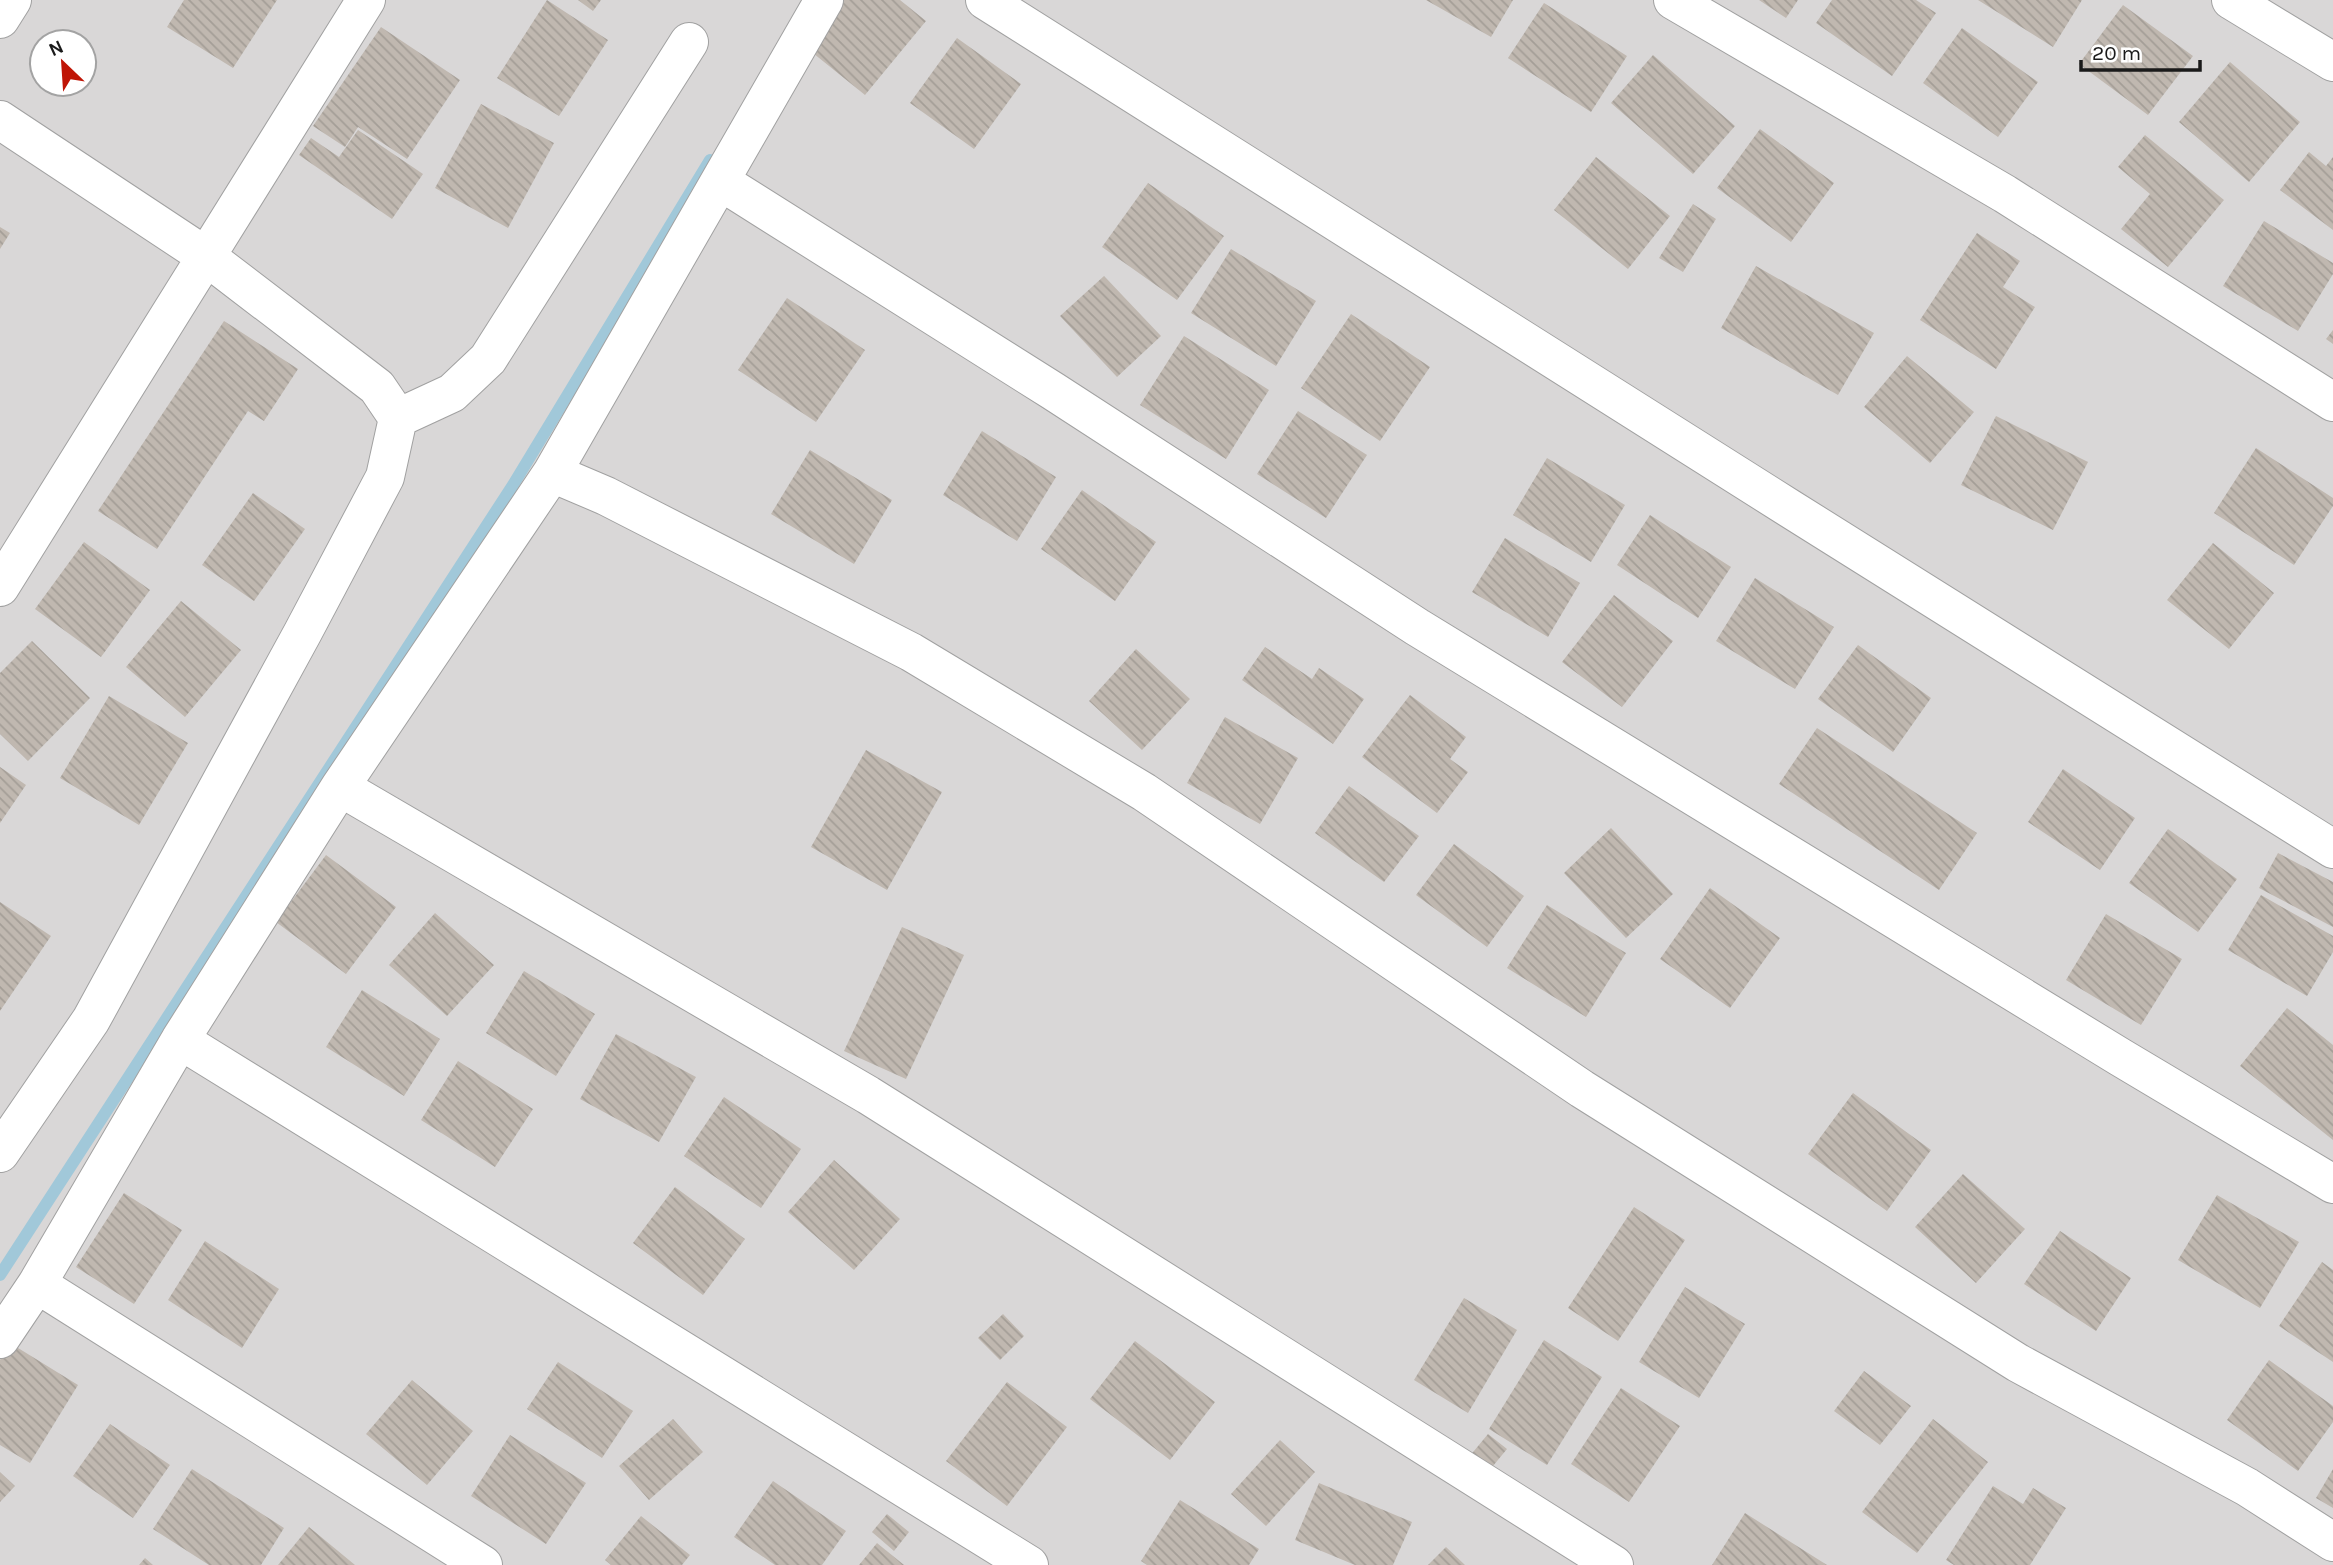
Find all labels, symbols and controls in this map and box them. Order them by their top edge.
north arrow [28,28,98,98]
scale bar [2081,28,2200,72]
text: N [45,36,67,61]
text: 20 m [2092,41,2141,65]

